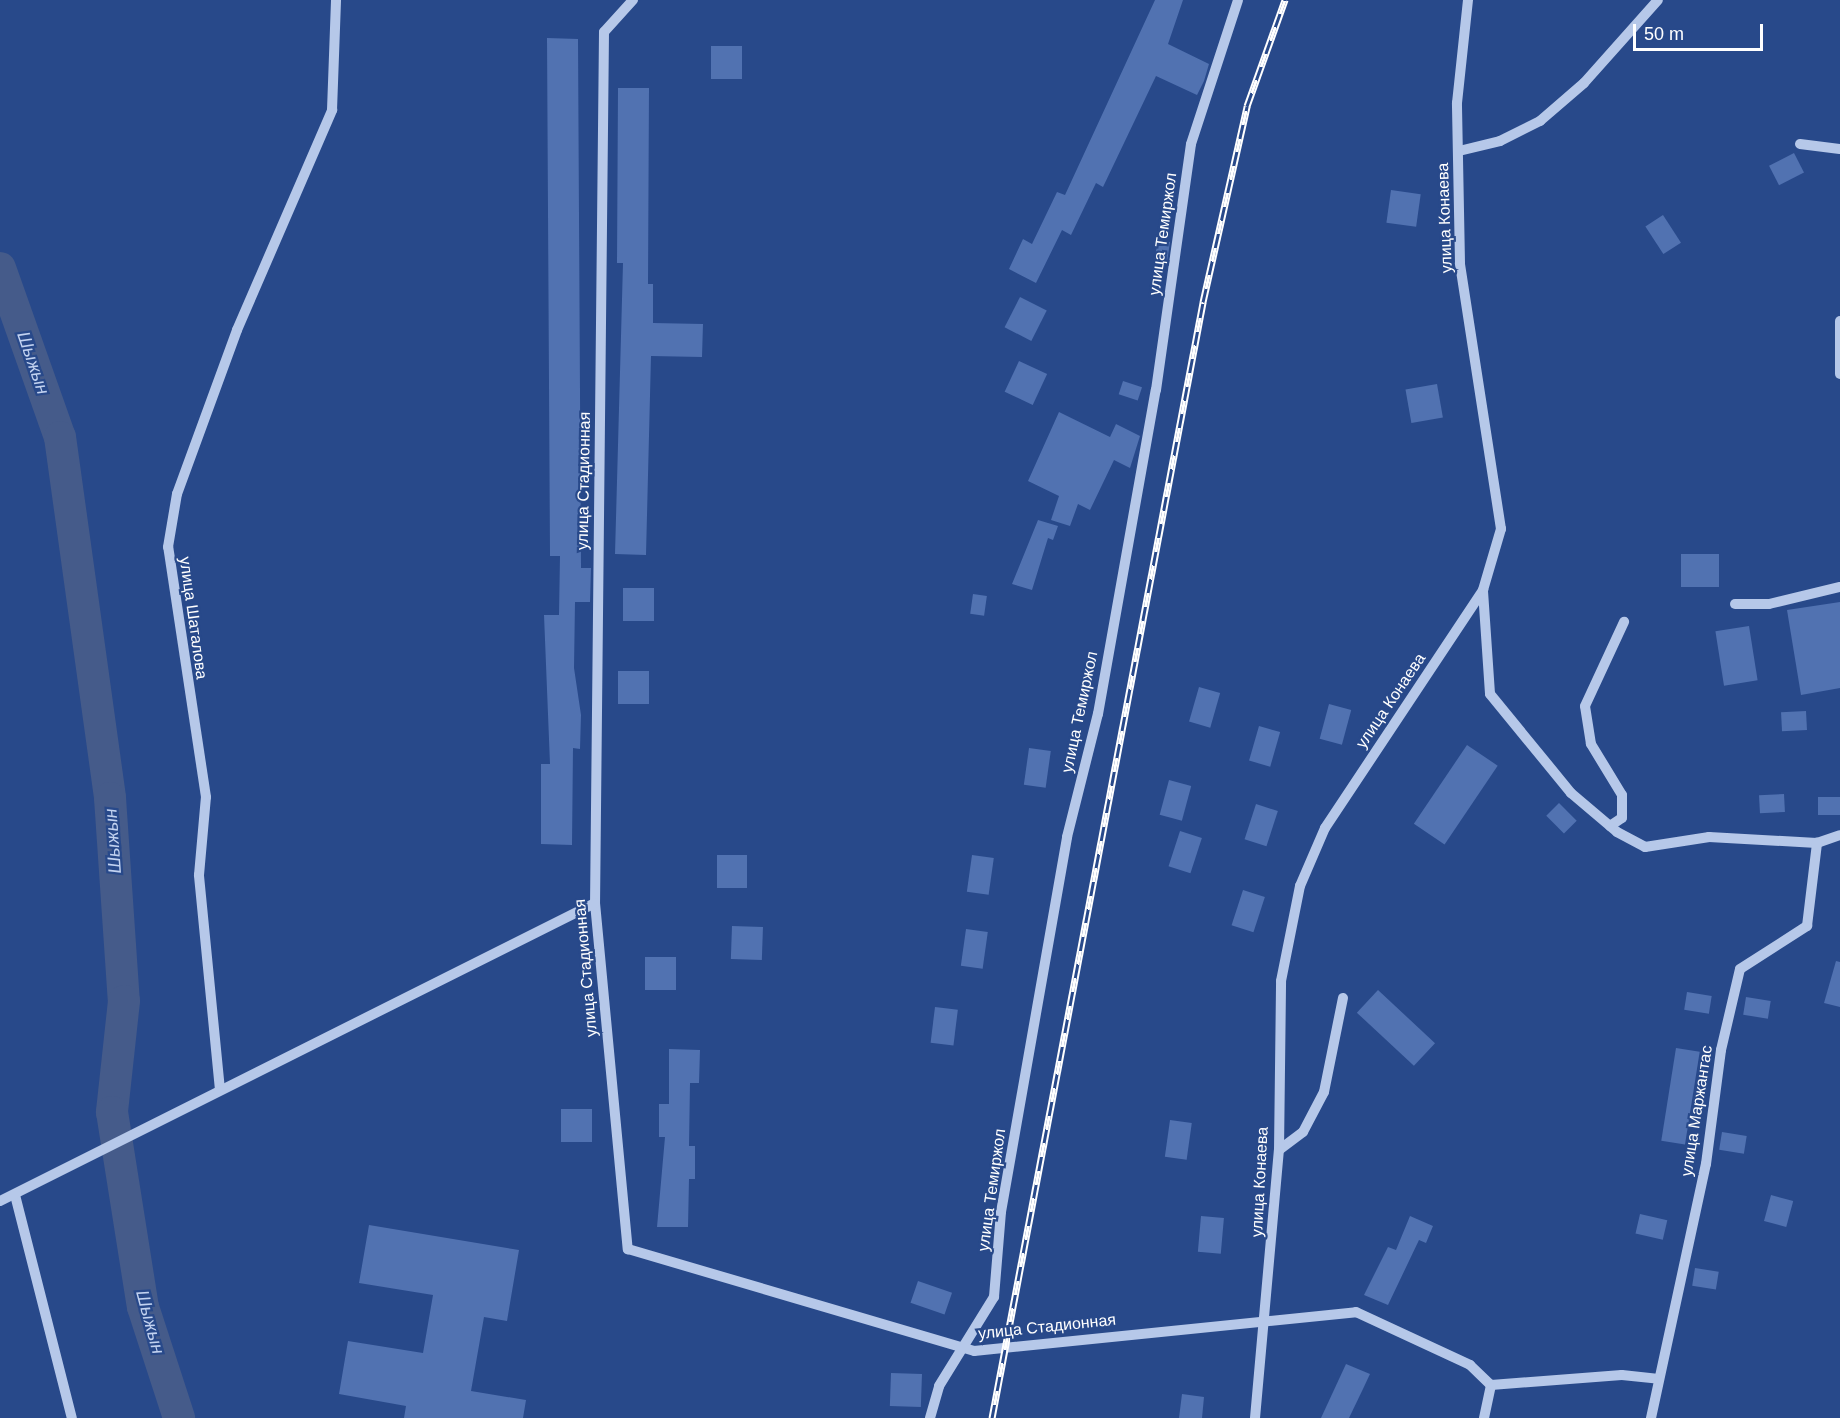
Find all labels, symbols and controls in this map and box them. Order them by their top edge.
scale bar [1636,12,1766,50]
text: 50 m [1644,24,1684,44]
street label: улица Конаева [1433,162,1457,274]
street label: улица Темиржол [1145,171,1181,297]
water label: Шыжын [12,329,54,397]
street label: улица Стадионная [573,412,595,550]
street label: улица Шаталова [175,556,211,680]
street label: улица Темиржол [1058,650,1102,774]
street label: улица Конаева [1352,650,1430,752]
water label: Шыжын [100,808,126,874]
street label: улица Стадионная [570,898,602,1038]
street label: улица Маржантас [1677,1044,1717,1178]
street label: улица Конаева [1248,1126,1272,1238]
street label: улица Темиржол [974,1127,1010,1253]
water label: Шыжын [131,1288,169,1356]
street label: улица Стадионная [977,1310,1117,1344]

